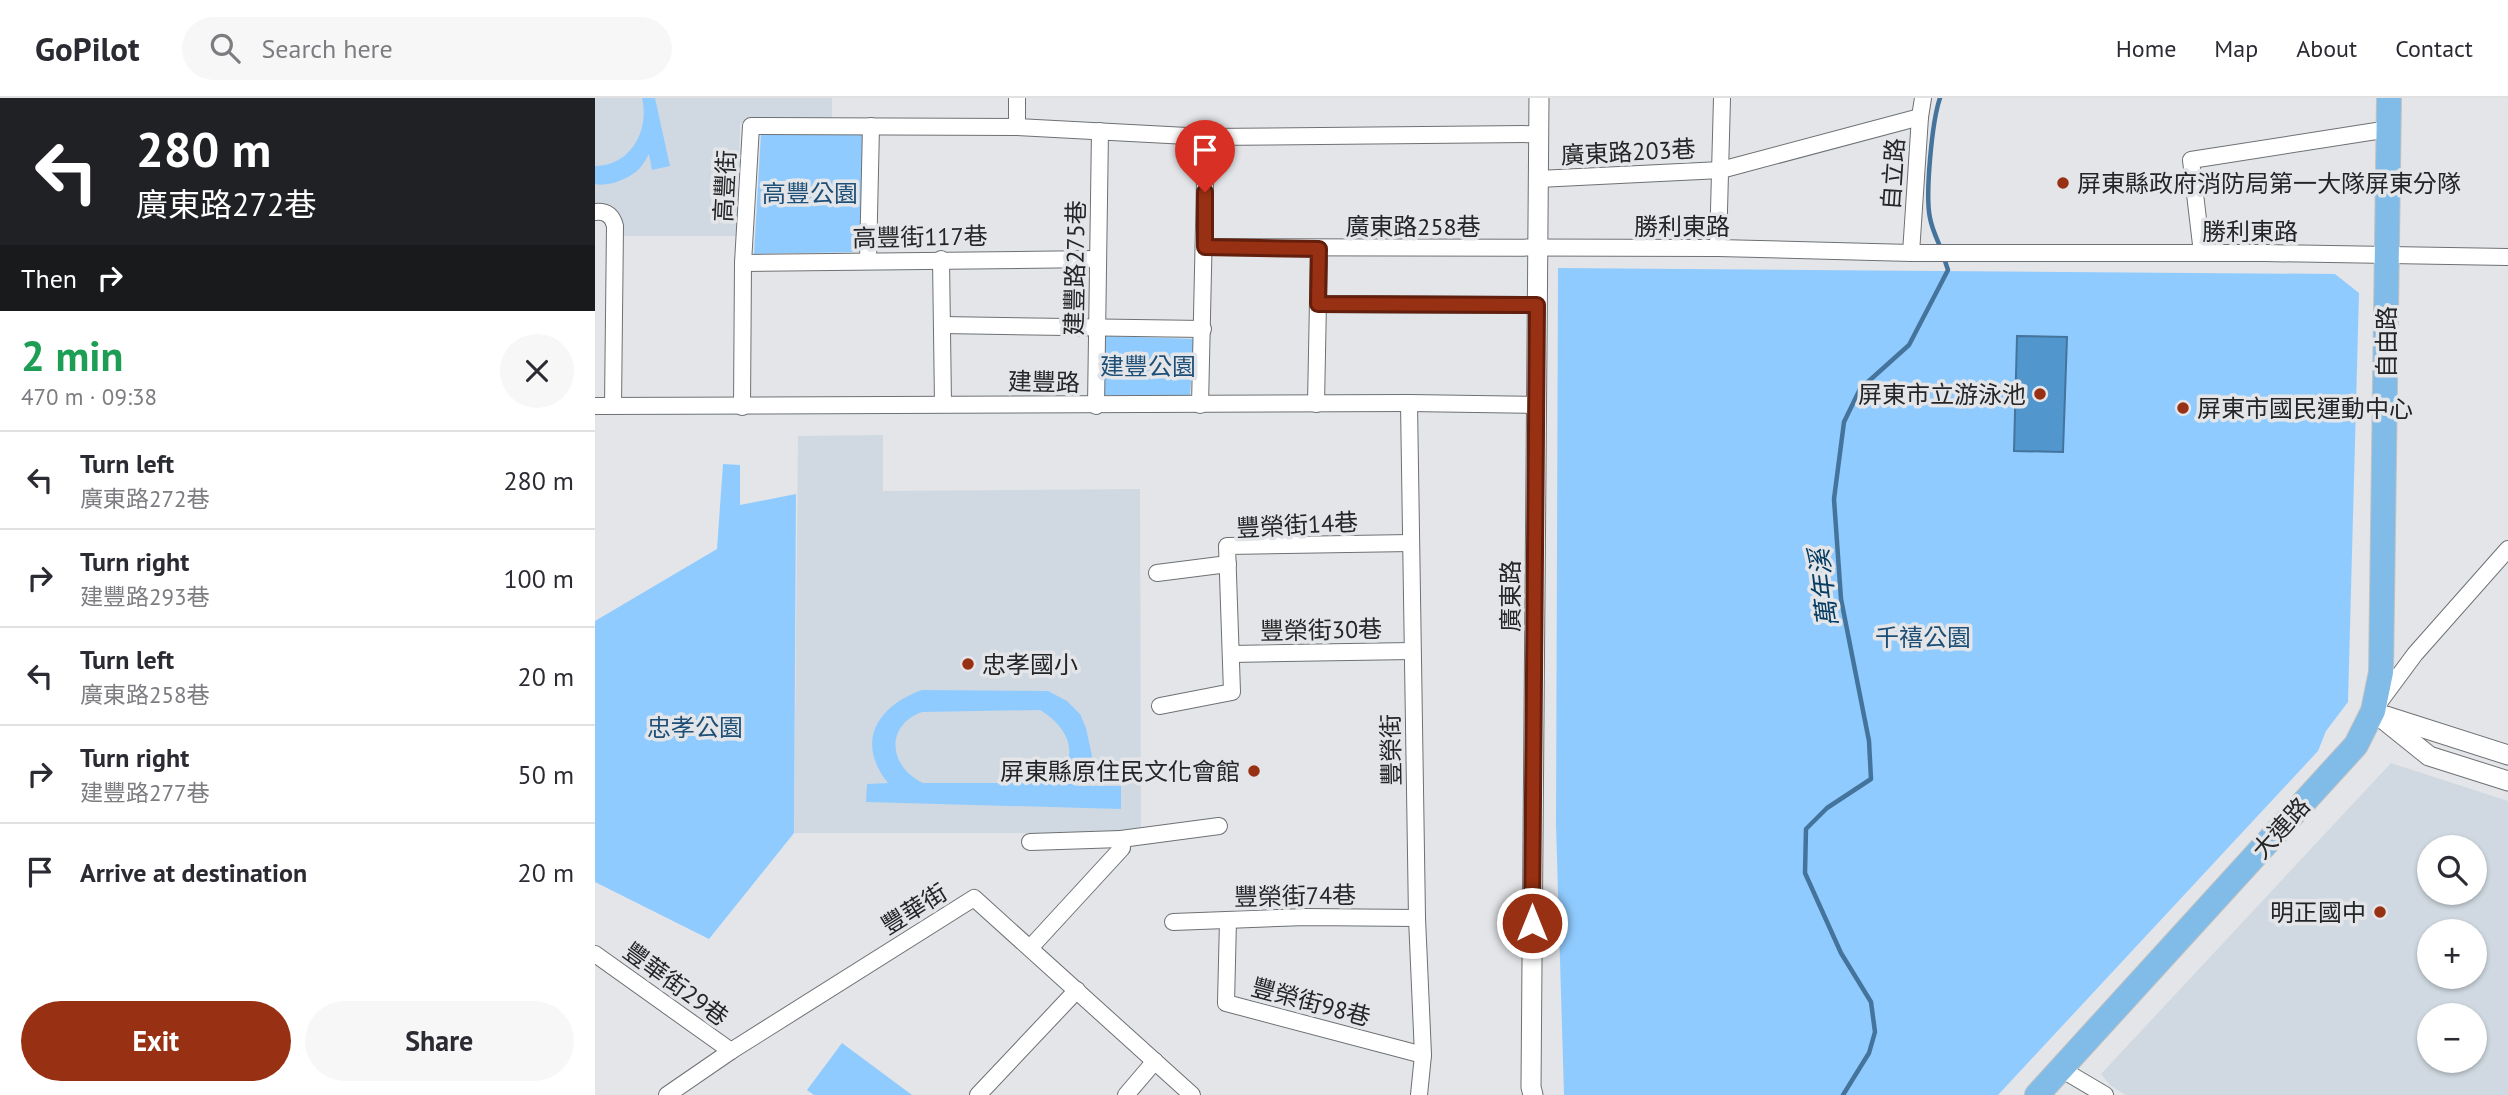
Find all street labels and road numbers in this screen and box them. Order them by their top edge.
street label: 廣東路203巷 [1560,133,1696,171]
street label: 自立路 [1875,137,1911,211]
street label: 高豐街 [708,149,742,223]
street label: 建豐路275巷 [1058,200,1092,336]
street label: 廣東路258巷 [1345,211,1481,242]
street label: 勝利東路 [1634,211,1730,242]
street label: 勝利東路 [2202,216,2298,247]
street label: 高豐街117巷 [852,220,988,254]
street label: 自由路 [2371,306,2402,378]
street label: 建豐路 [1008,366,1080,398]
street label: 豐榮街14巷 [1235,506,1359,544]
street label: 廣東路 [1495,560,1526,632]
street label: 豐榮街30巷 [1260,613,1382,647]
street label: 豐榮街 [1375,714,1407,786]
street label: 大連路 [2245,791,2317,865]
street label: 豐華街 [875,877,953,941]
street label: 豐榮街74巷 [1234,879,1356,913]
street label: 豐華街29巷 [617,936,735,1032]
street label: 豐榮街98巷 [1248,971,1374,1033]

